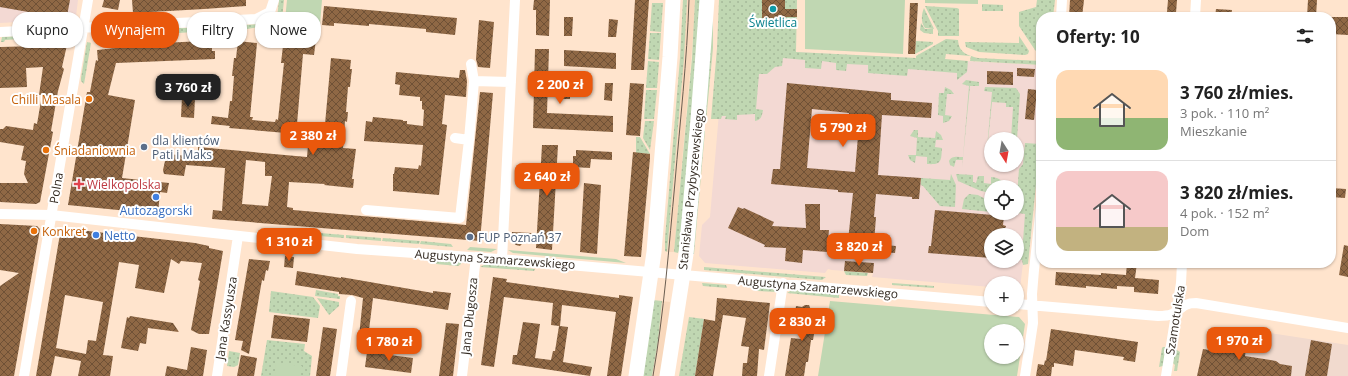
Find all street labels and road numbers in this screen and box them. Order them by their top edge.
street label: Stanisława Przybyszewskiego [674,107,708,271]
street label: Polna [45,171,67,205]
street label: Augustyna Szamarzewskiego [414,245,576,273]
street label: Augustyna Szamarzewskiego [737,272,899,302]
street label: Jana Kassyusza [211,275,241,362]
street label: Jana Długosza [456,276,482,357]
street label: Szamotulska [1161,284,1189,356]

